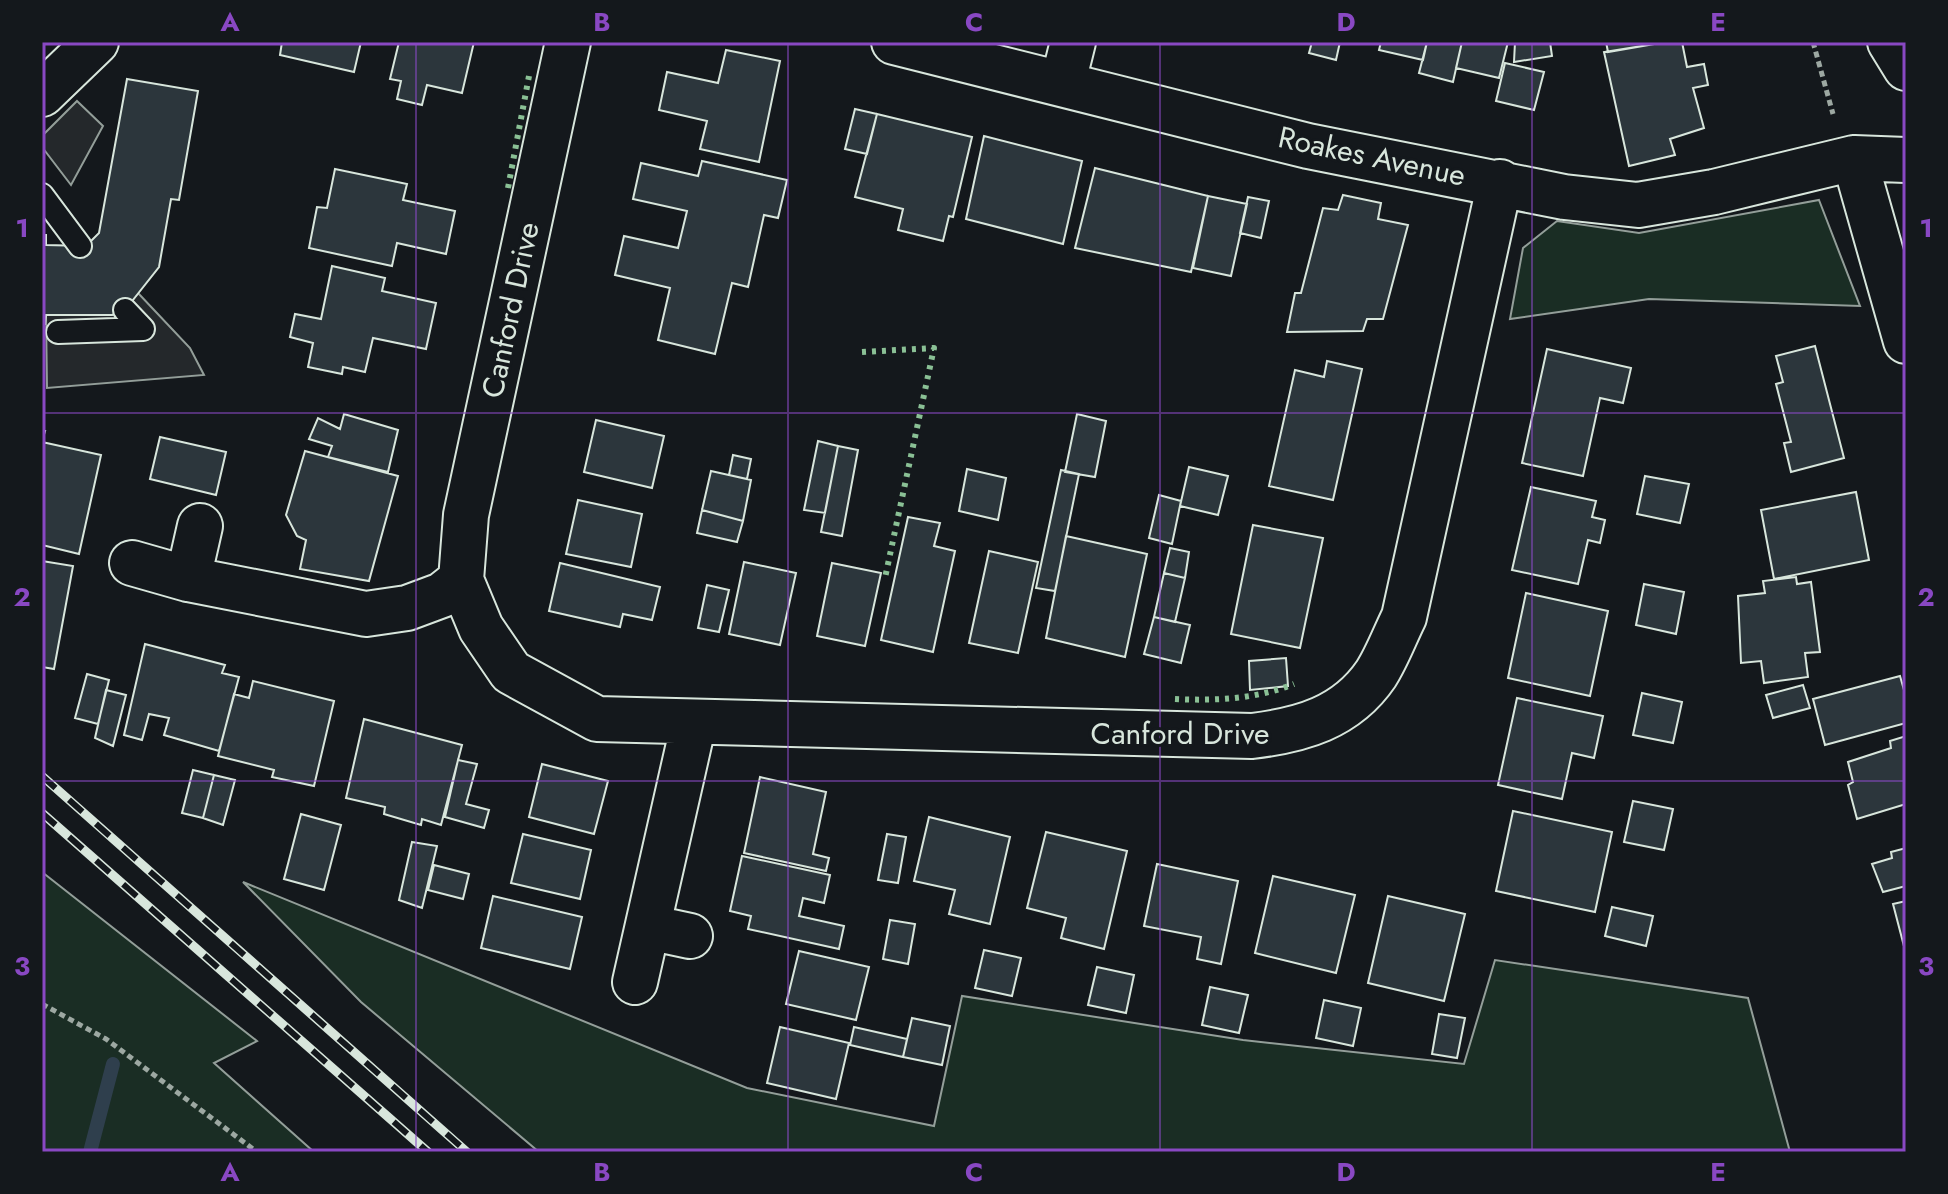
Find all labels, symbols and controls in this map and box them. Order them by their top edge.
text: A [219,3,240,41]
text: B [593,3,611,41]
text: C [965,3,983,41]
text: D [1336,3,1356,41]
text: E [1710,3,1726,41]
street label: Roakes Avenue [1274,115,1470,197]
text: 1 [15,209,29,247]
text: 1 [1919,209,1933,247]
street label: Canford Drive [470,218,550,402]
text: 2 [13,578,31,616]
text: 2 [1917,578,1935,616]
street label: Canford Drive [1091,712,1269,755]
text: 3 [14,947,30,985]
text: 3 [1918,947,1934,985]
text: A [219,1153,240,1191]
text: B [593,1153,611,1191]
text: C [965,1153,983,1191]
text: D [1336,1153,1356,1191]
text: E [1710,1153,1726,1191]

